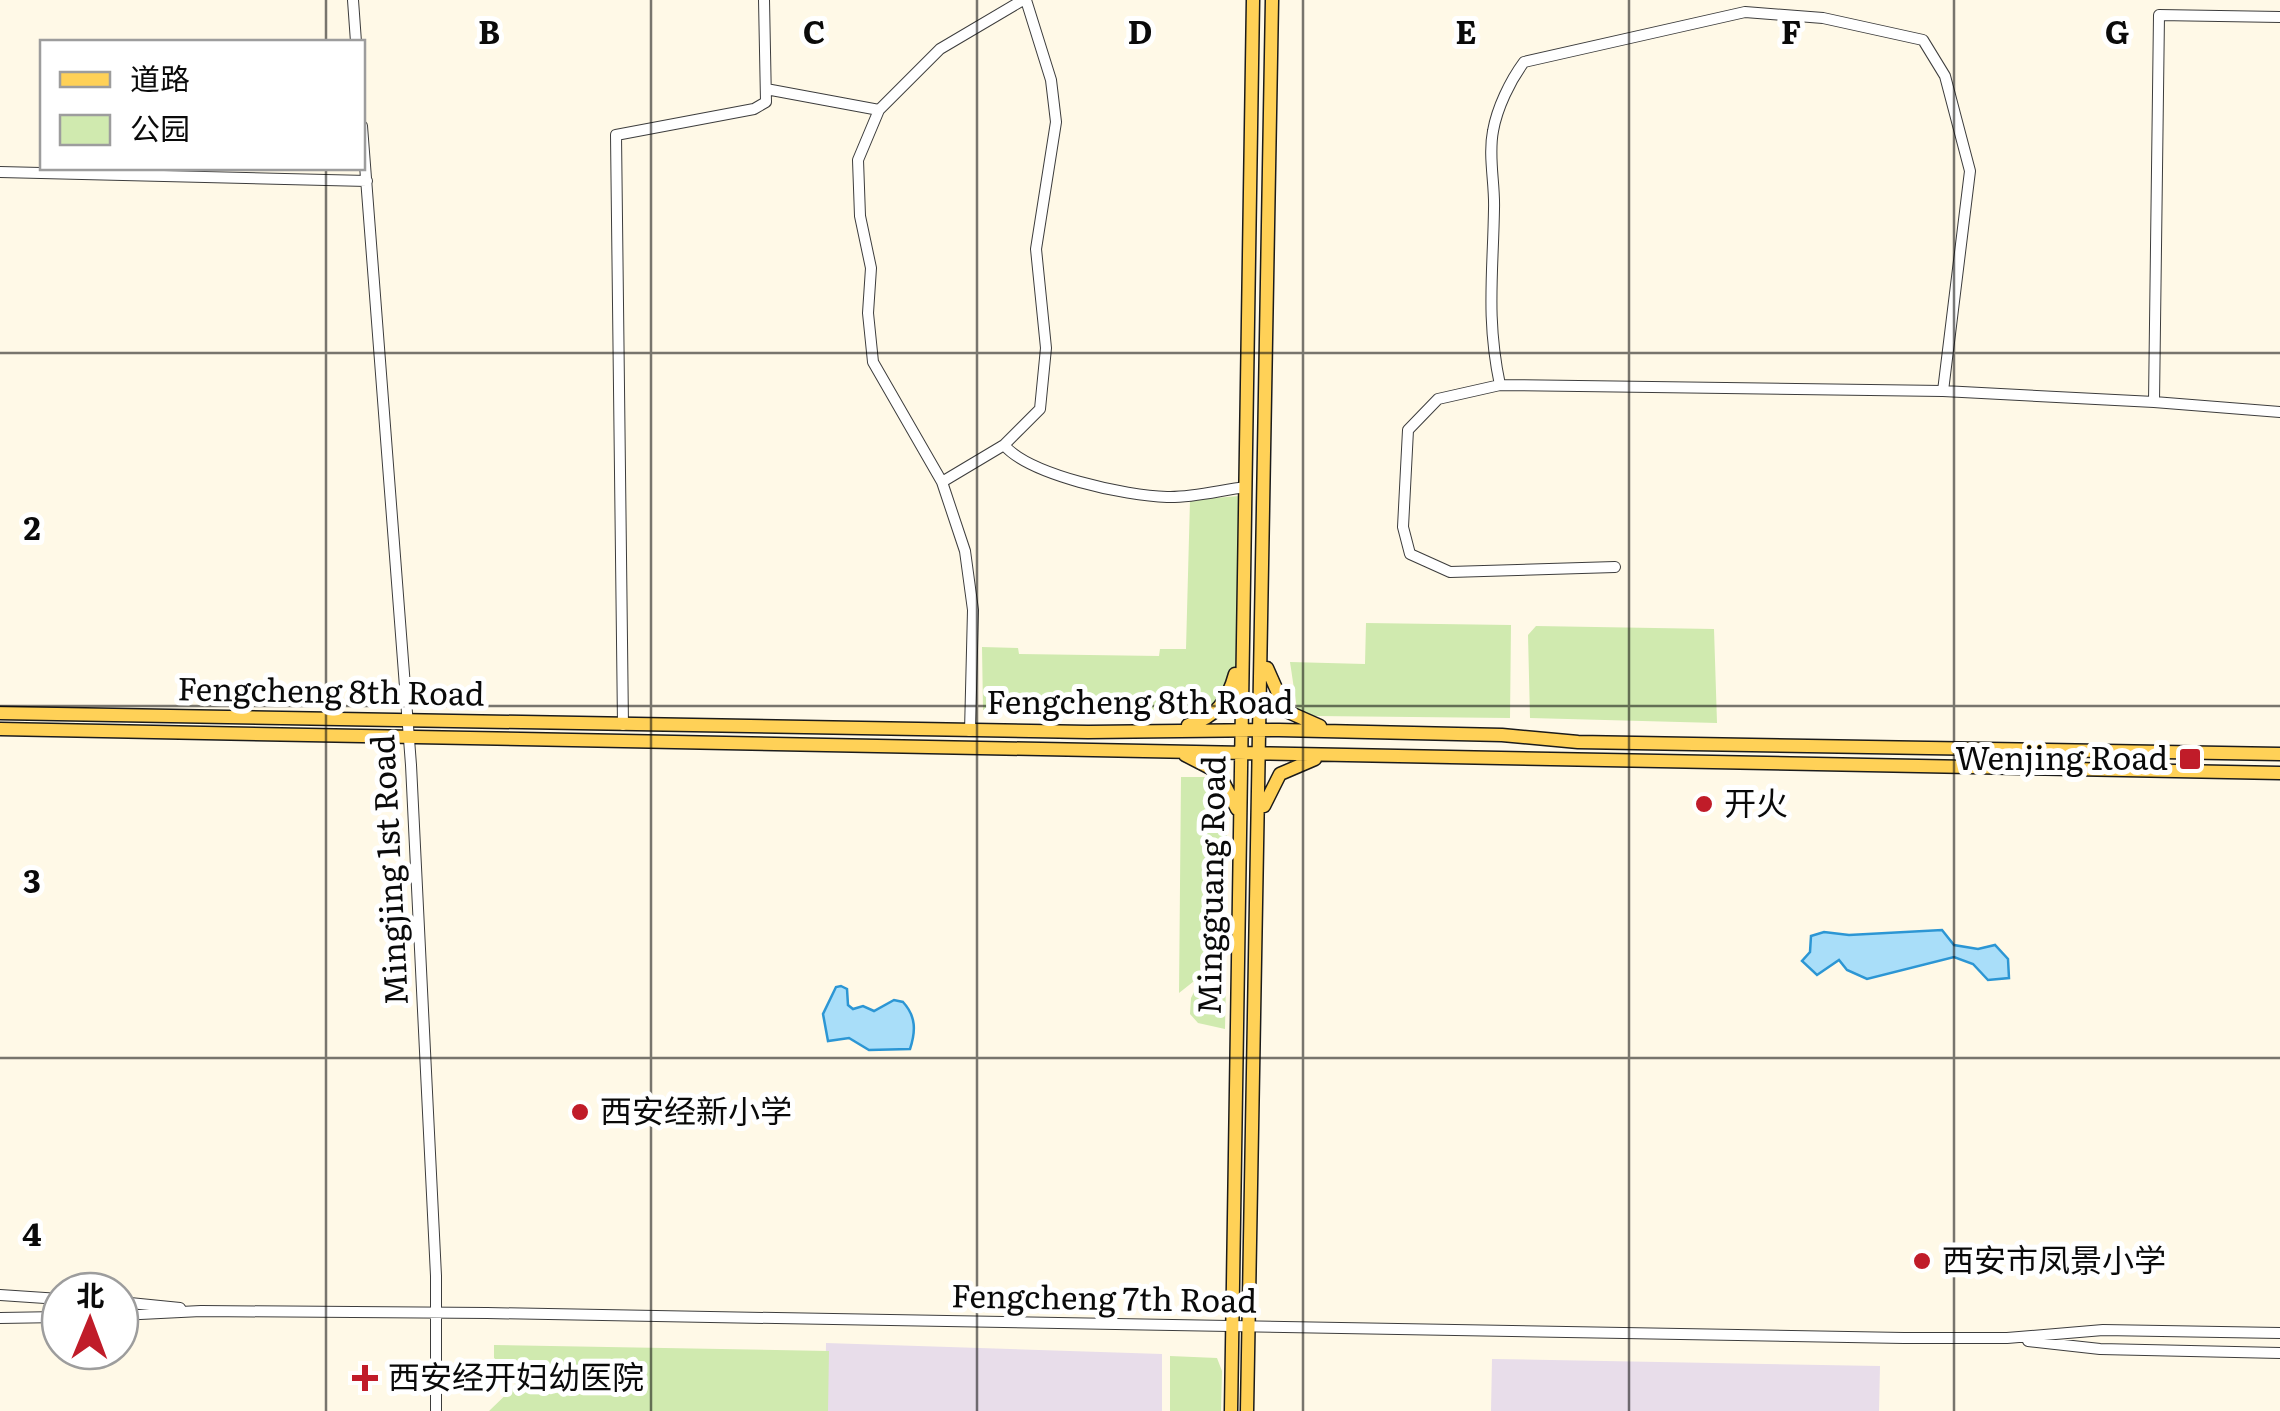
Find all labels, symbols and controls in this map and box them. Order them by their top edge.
text: B [478,6,500,54]
text: C [803,6,825,54]
text: D [1128,6,1152,54]
text: E [1455,6,1477,54]
text: F [1781,6,1801,54]
text: G [2105,6,2129,54]
legend [40,40,365,170]
text: 道路 [130,55,190,99]
text: 公园 [130,105,190,149]
text: 2 [23,502,41,550]
street label: Fengcheng 8th Road [177,662,485,716]
street label: Fengcheng 8th Road [986,676,1294,724]
place label: Wenjing Road [1955,732,2168,780]
street label: Mingjing 1st Road [356,733,418,1007]
marker: Wenjing Road [2177,746,2203,772]
street label: Mingguang Road [1183,755,1235,1015]
place label: 开火 [1724,777,1788,825]
marker: 开火 [1693,793,1715,815]
text: 3 [23,855,41,903]
place label: 西安经新小学 [600,1085,792,1133]
marker: 西安经新小学 [569,1101,591,1123]
text: 4 [22,1208,42,1256]
place label: 西安市凤景小学 [1942,1234,2166,1282]
marker: 西安市凤景小学 [1911,1250,1933,1272]
street label: Fengcheng 7th Road [951,1269,1257,1323]
north arrow [40,1271,140,1371]
text: 北 [76,1273,105,1315]
place label: 西安经开妇幼医院 [388,1351,644,1399]
marker: 西安经开妇幼医院 [352,1365,378,1391]

